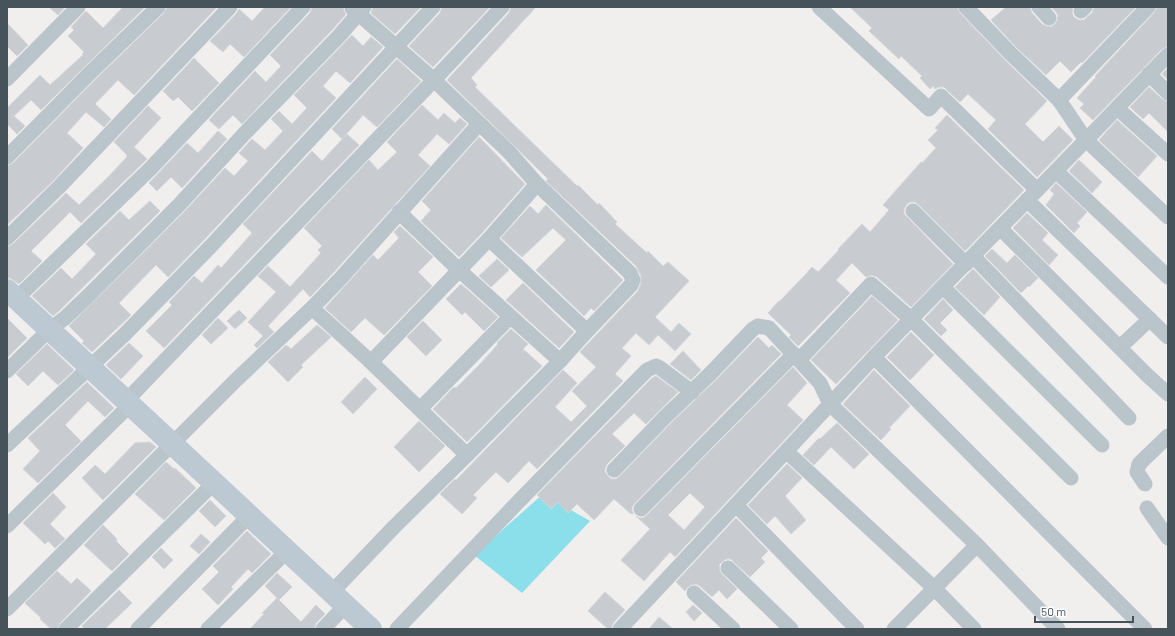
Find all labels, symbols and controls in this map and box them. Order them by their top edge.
scale bar [1035,598,1133,624]
text: 50 m [1041,604,1066,618]

